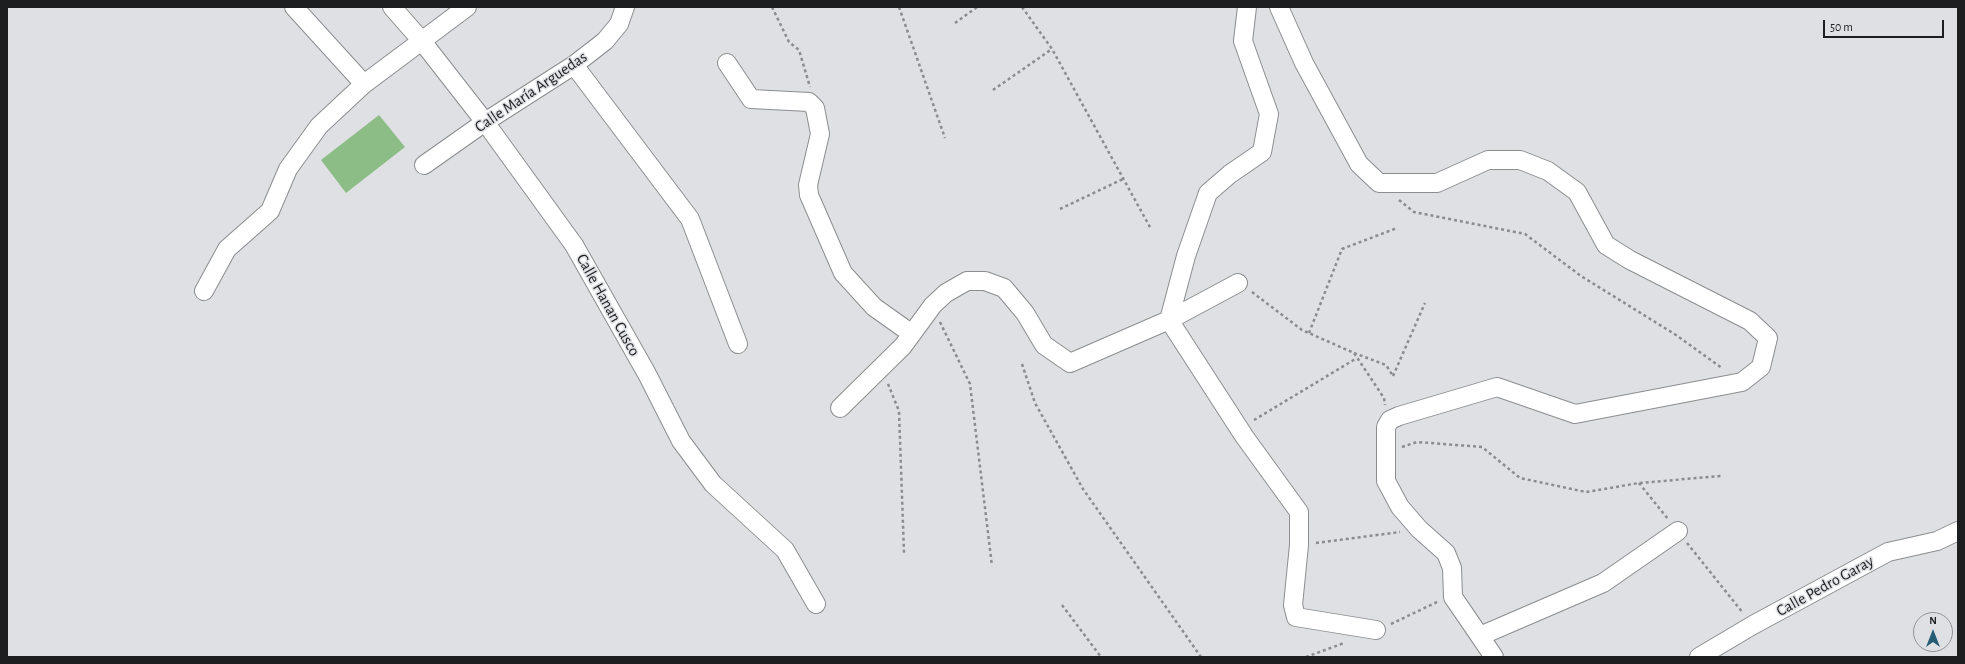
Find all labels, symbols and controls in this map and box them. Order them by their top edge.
scale bar [1825,12,1946,38]
text: 50 m [1830,21,1853,33]
street label: Calle María Arguedas [471,47,591,137]
street label: Calle Hanan Cusco [572,250,644,360]
street label: Calle Pedro Garay [1773,551,1877,621]
north arrow [1913,612,1953,652]
text: N [1929,615,1937,626]

